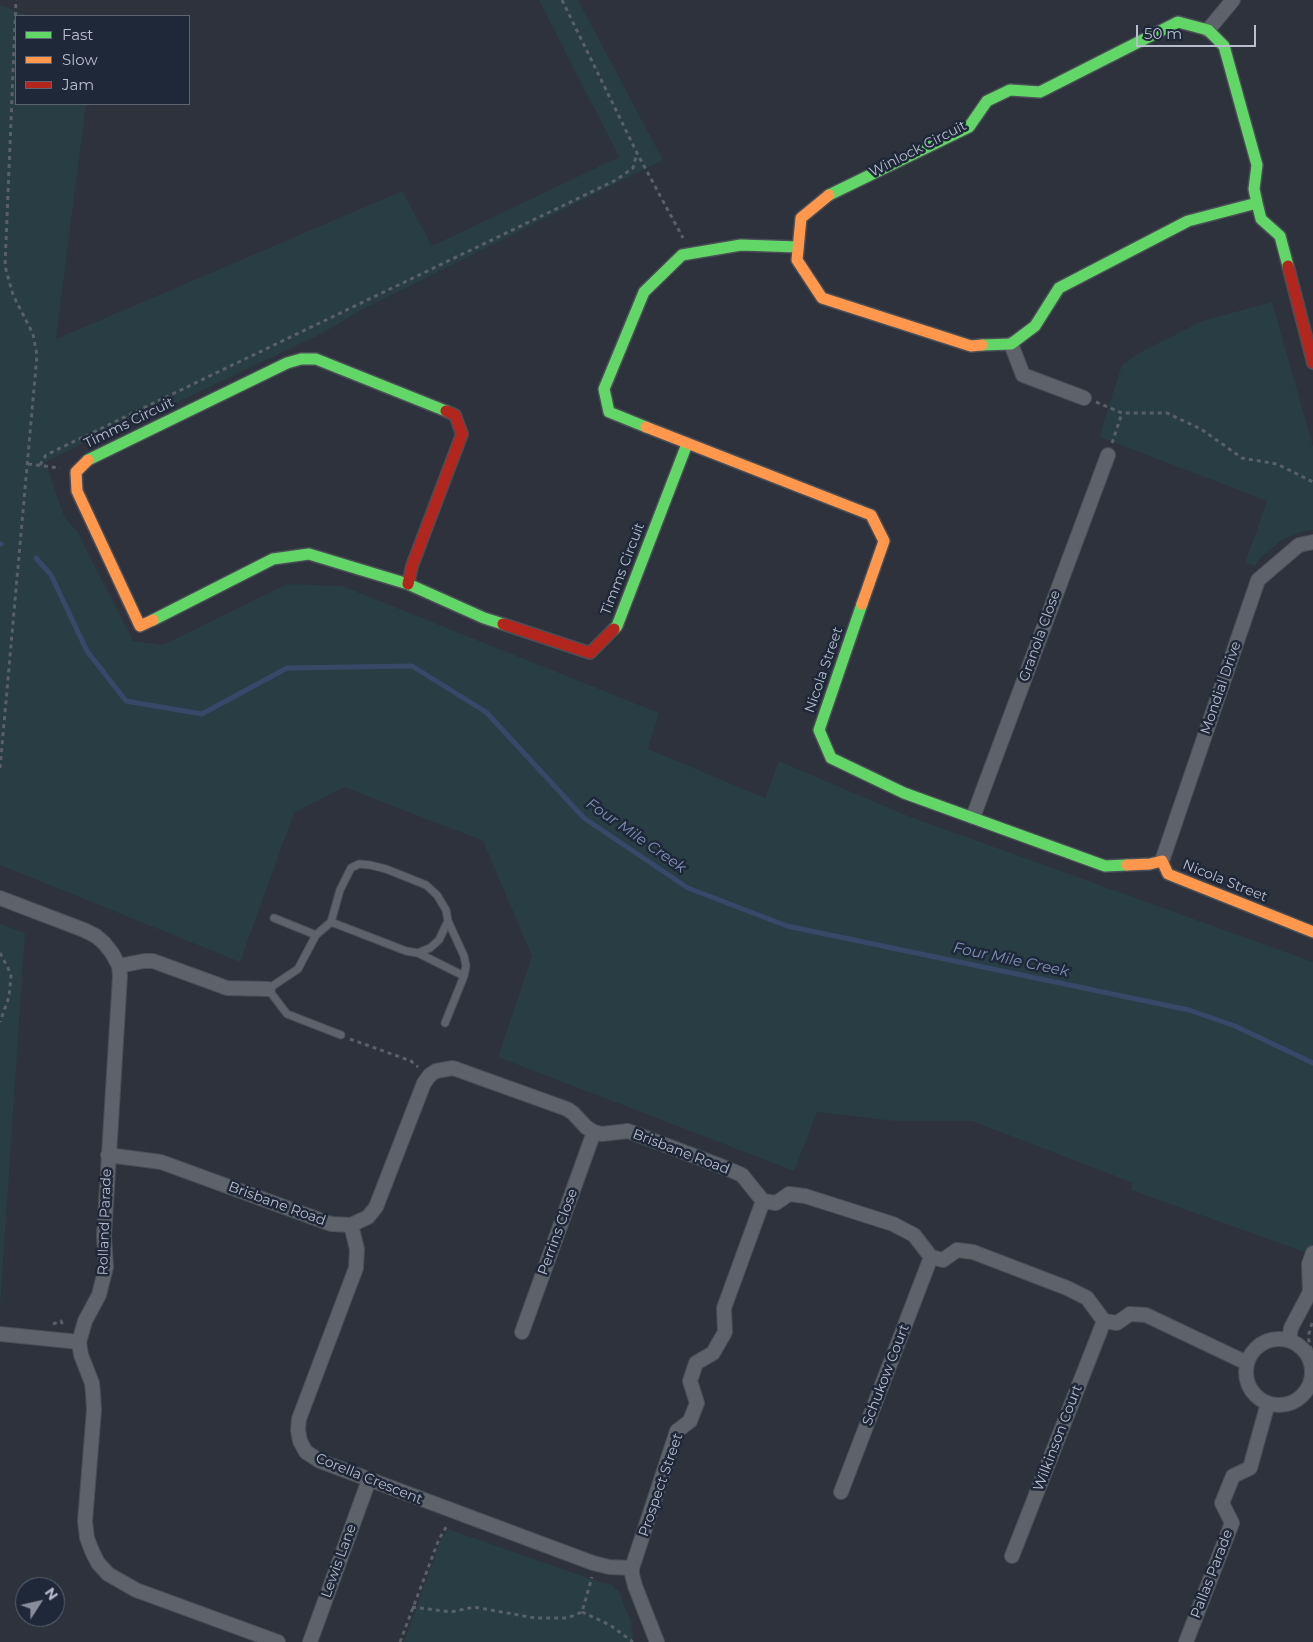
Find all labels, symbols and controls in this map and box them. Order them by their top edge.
legend [15,15,190,105]
scale bar [1138,15,1258,47]
text: 50 m [1144,24,1182,43]
text: Fast [62,25,93,44]
text: Slow [62,50,98,69]
text: Jam [62,75,94,94]
street label: Winlock Circuit [867,117,969,181]
street label: Timms Circuit [81,394,177,452]
street label: Timms Circuit [598,520,648,618]
street label: Granola Close [1016,588,1064,684]
street label: Nicola Street [801,625,847,715]
street label: Mondial Drive [1197,639,1245,737]
water label: Four Mile Creek [583,795,689,877]
street label: Nicola Street [1180,856,1270,906]
water label: Four Mile Creek [952,939,1070,981]
street label: Brisbane Road [630,1126,732,1178]
street label: Rolland Parade [95,1168,115,1276]
street label: Brisbane Road [226,1179,328,1229]
street label: Perrins Close [535,1186,581,1278]
street label: Schukow Court [859,1322,913,1428]
street label: Wilkinson Court [1030,1382,1086,1494]
street label: Prospect Street [635,1431,687,1539]
street label: Corella Crescent [313,1450,425,1508]
street label: Lewis Lane [318,1522,360,1600]
street label: Pallas Parade [1187,1527,1237,1621]
north arrow [15,1577,65,1627]
text: N [41,1584,62,1604]

